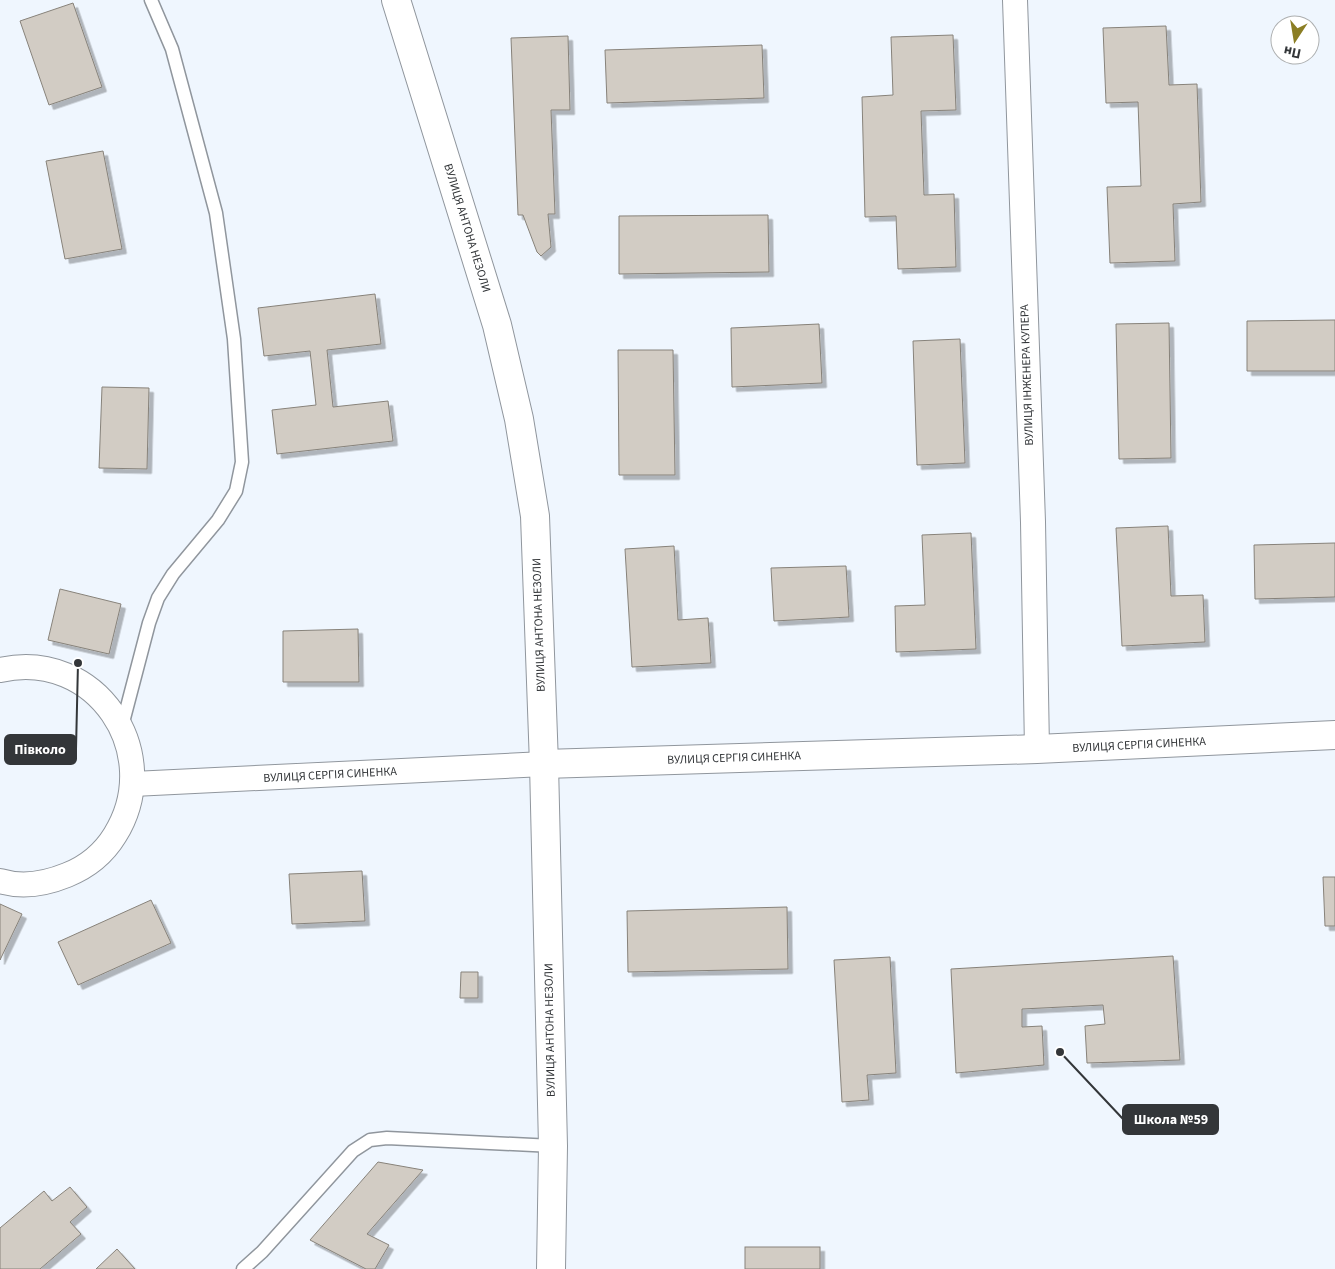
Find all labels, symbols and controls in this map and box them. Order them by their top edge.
north arrow [1270,15,1320,65]
text: Пн [1282,40,1303,63]
street label: ВУЛИЦЯ АНТОНА НЕЗОЛИ [439,161,495,295]
street label: ВУЛИЦЯ ІНЖЕНЕРА КУПЕРА [1016,304,1038,446]
street label: ВУЛИЦЯ АНТОНА НЕЗОЛИ [528,558,550,692]
street label: ВУЛИЦЯ СЕРГІЯ СИНЕНКА [1072,733,1207,757]
callout: Півколо [5,735,76,764]
text: Півколо [14,740,66,760]
street label: ВУЛИЦЯ СЕРГІЯ СИНЕНКА [667,747,802,769]
street label: ВУЛИЦЯ СЕРГІЯ СИНЕНКА [263,763,398,787]
street label: ВУЛИЦЯ АНТОНА НЕЗОЛИ [540,963,560,1097]
callout: Школа №59 [1123,1105,1218,1134]
text: Школа №59 [1134,1110,1208,1130]

